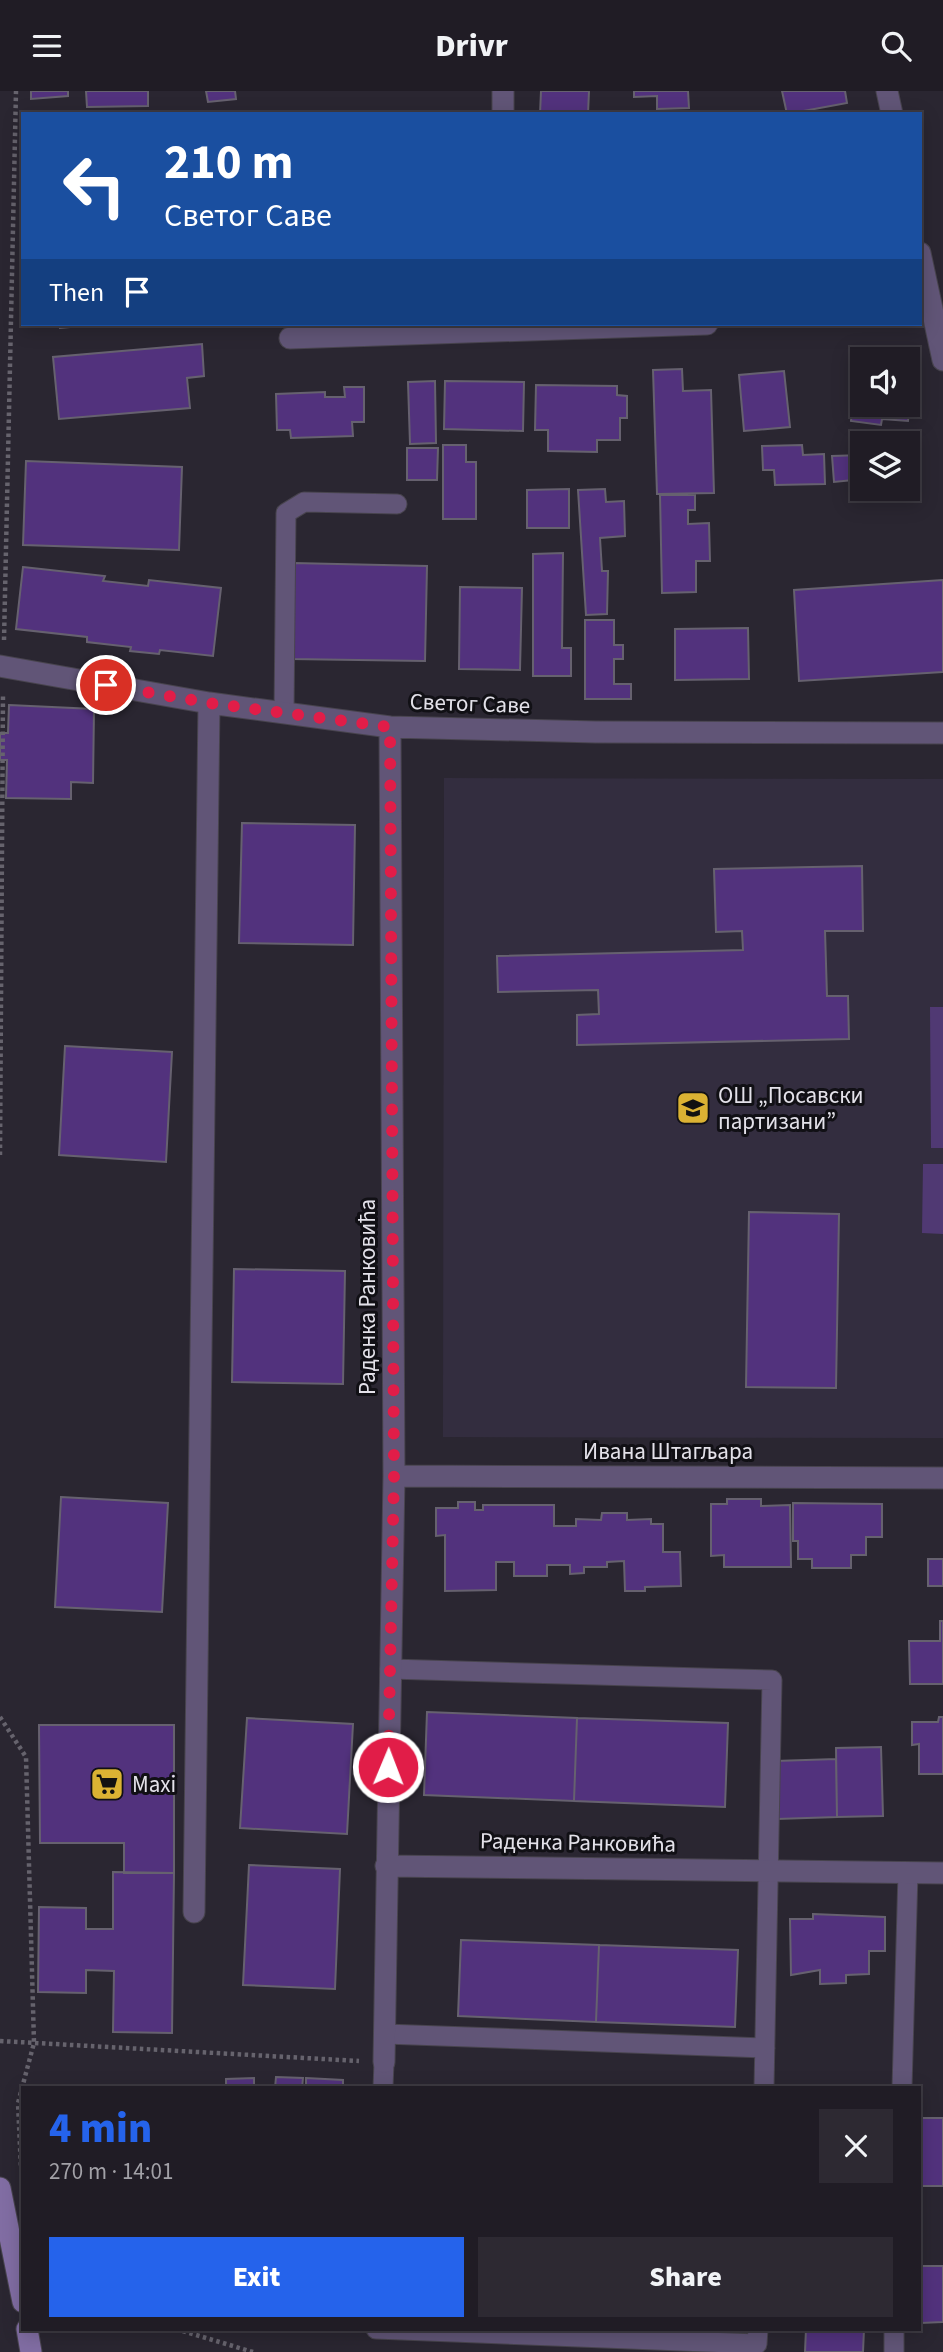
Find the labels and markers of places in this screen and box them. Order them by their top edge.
pin [76,655,136,715]
place label: ОШ „Посавски партизани” [718,1079,864,1138]
school or university icon: ОШ „Посавски партизани” [674,1089,712,1127]
supermarket icon: Maxi [88,1765,126,1803]
place label: Maxi [132,1768,176,1801]

